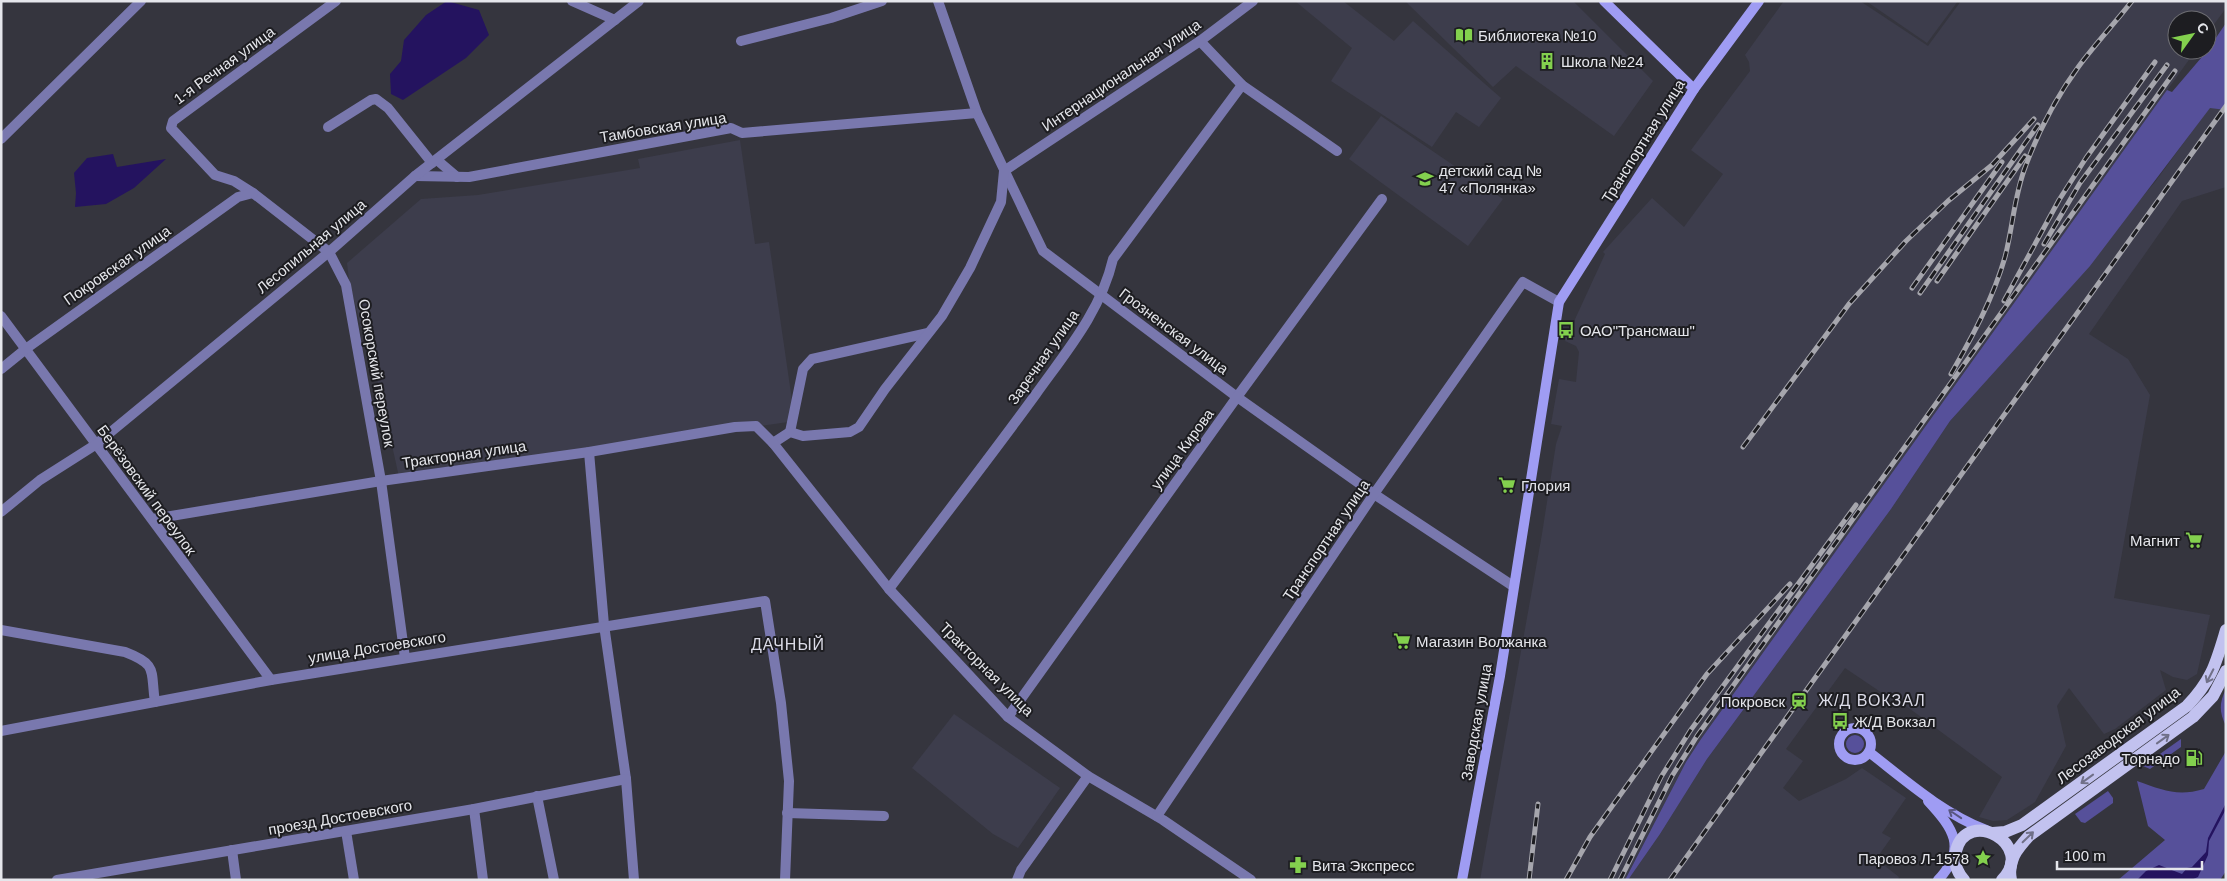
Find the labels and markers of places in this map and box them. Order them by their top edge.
library icon: Библиотека №10 [1454,25,1474,45]
place label: Библиотека №10 [1478,27,1597,44]
building icon: Школа №24 [1537,51,1557,71]
place label: Школа №24 [1561,53,1644,70]
place label: детский сад № 47 «Полянка» [1439,162,1542,196]
school or university icon: детский сад № 47 «Полянка» [1415,169,1435,189]
bus stop icon: ОАО"Трансмаш" [1556,320,1576,340]
place label: ОАО"Трансмаш" [1580,322,1695,339]
supermarket icon: Глория [1497,475,1517,495]
place label: Глория [1521,477,1570,494]
supermarket icon: Магнит [2184,530,2204,550]
place label: Магнит [2130,532,2180,549]
supermarket icon: Магазин Волжанка [1392,631,1412,651]
place label: Магазин Волжанка [1416,633,1547,650]
station icon: Покровск [1789,691,1809,711]
place label: Покровск [1721,693,1785,710]
bus stop icon: Ж/Д Вокзал [1830,711,1850,731]
place label: Ж/Д Вокзал [1854,713,1935,730]
fuel station icon: Торнадо [2184,748,2204,768]
place label: Торнадо [2122,750,2180,767]
place icon: Паровоз Л-1578 [1973,848,1993,868]
place label: Паровоз Л-1578 [1858,850,1969,867]
pharmacy icon: Вита Экспресс [1288,855,1308,875]
place label: Вита Экспресс [1312,857,1415,874]

